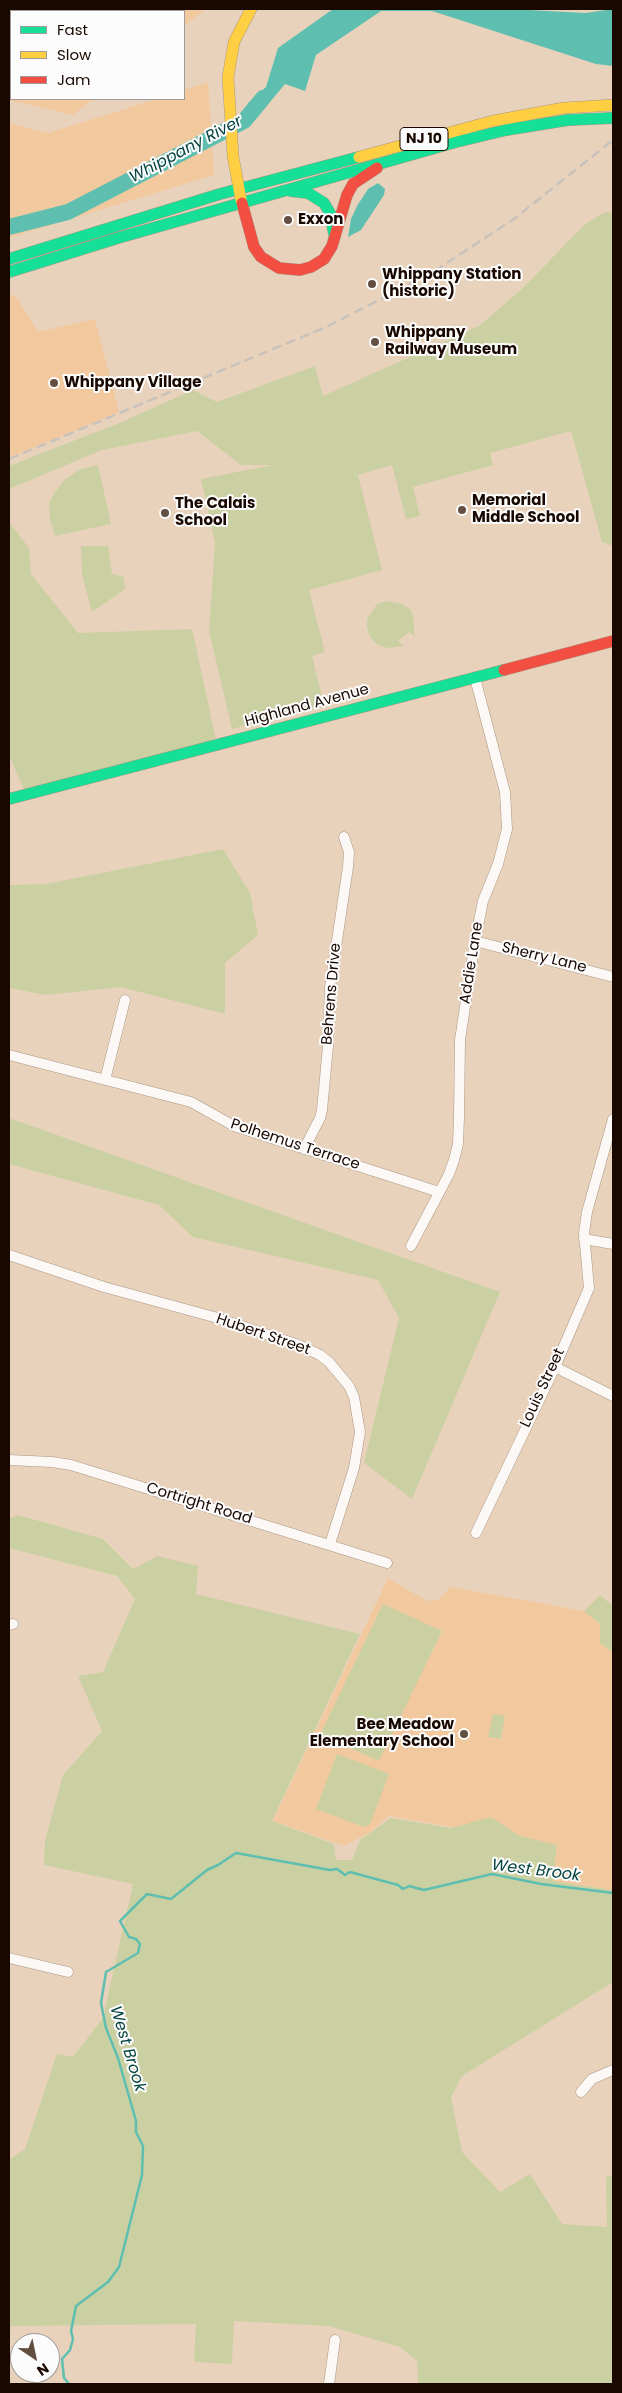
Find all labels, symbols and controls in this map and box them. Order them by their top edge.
legend [10,10,185,100]
text: Fast [57,19,88,40]
text: Slow [57,44,91,65]
text: Jam [57,69,91,90]
water label: Whippany River [126,112,246,188]
road number: NJ 10 [400,128,448,150]
place label: Exxon [298,211,343,229]
marker: Exxon [282,214,294,226]
place label: Whippany Station (historic) [382,266,521,301]
marker: Whippany Station (historic) [366,278,378,290]
place label: Whippany Railway Museum [385,324,517,359]
marker: Whippany Railway Museum [369,336,381,348]
place label: Whippany Village [64,374,201,392]
marker: Whippany Village [48,377,60,389]
place label: Memorial Middle School [472,492,579,527]
place label: The Calais School [175,495,255,530]
marker: Memorial Middle School [456,504,468,516]
marker: The Calais School [159,507,171,519]
street label: Highland Avenue [243,681,371,731]
street label: Addie Lane [457,921,487,1005]
street label: Sherry Lane [500,939,588,977]
street label: Behrens Drive [319,942,345,1046]
street label: Polhemus Terrace [228,1116,362,1174]
street label: Hubert Street [214,1310,312,1360]
street label: Louis Street [517,1346,569,1430]
street label: Cortright Road [144,1479,254,1529]
place label: Bee Meadow Elementary School [310,1716,454,1751]
marker: Bee Meadow Elementary School [458,1728,470,1740]
water label: West Brook [491,1856,581,1886]
water label: West Brook [105,2004,149,2094]
north arrow [10,2333,60,2383]
text: N [33,2358,53,2381]

